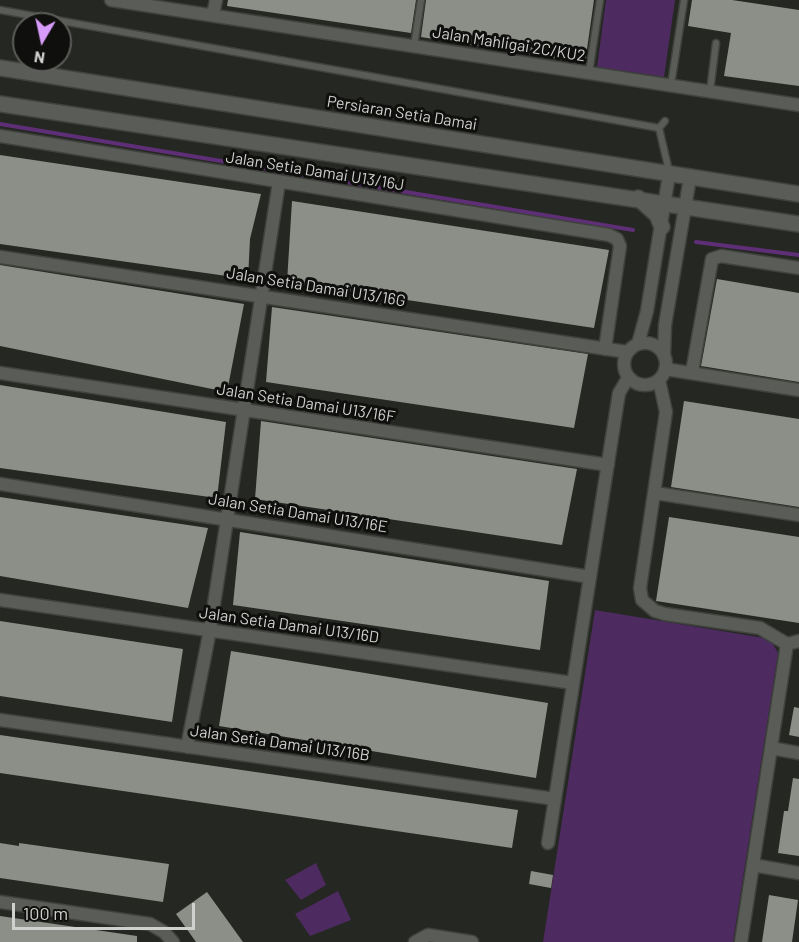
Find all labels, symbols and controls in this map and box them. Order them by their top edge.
north arrow [12,12,72,72]
street label: Jalan Mahligai 2C/KU2 [431,22,587,66]
text: N [33,48,46,69]
street label: Persiaran Setia Damai [326,92,478,134]
street label: Jalan Setia Damai U13/16J [224,147,406,195]
street label: Jalan Setia Damai U13/16G [225,263,407,311]
street label: Jalan Setia Damai U13/16F [215,379,397,427]
street label: Jalan Setia Damai U13/16E [207,489,389,537]
street label: Jalan Setia Damai U13/16D [198,603,380,647]
street label: Jalan Setia Damai U13/16B [189,721,371,765]
scale bar [15,891,198,929]
text: 100 m [23,902,68,924]

